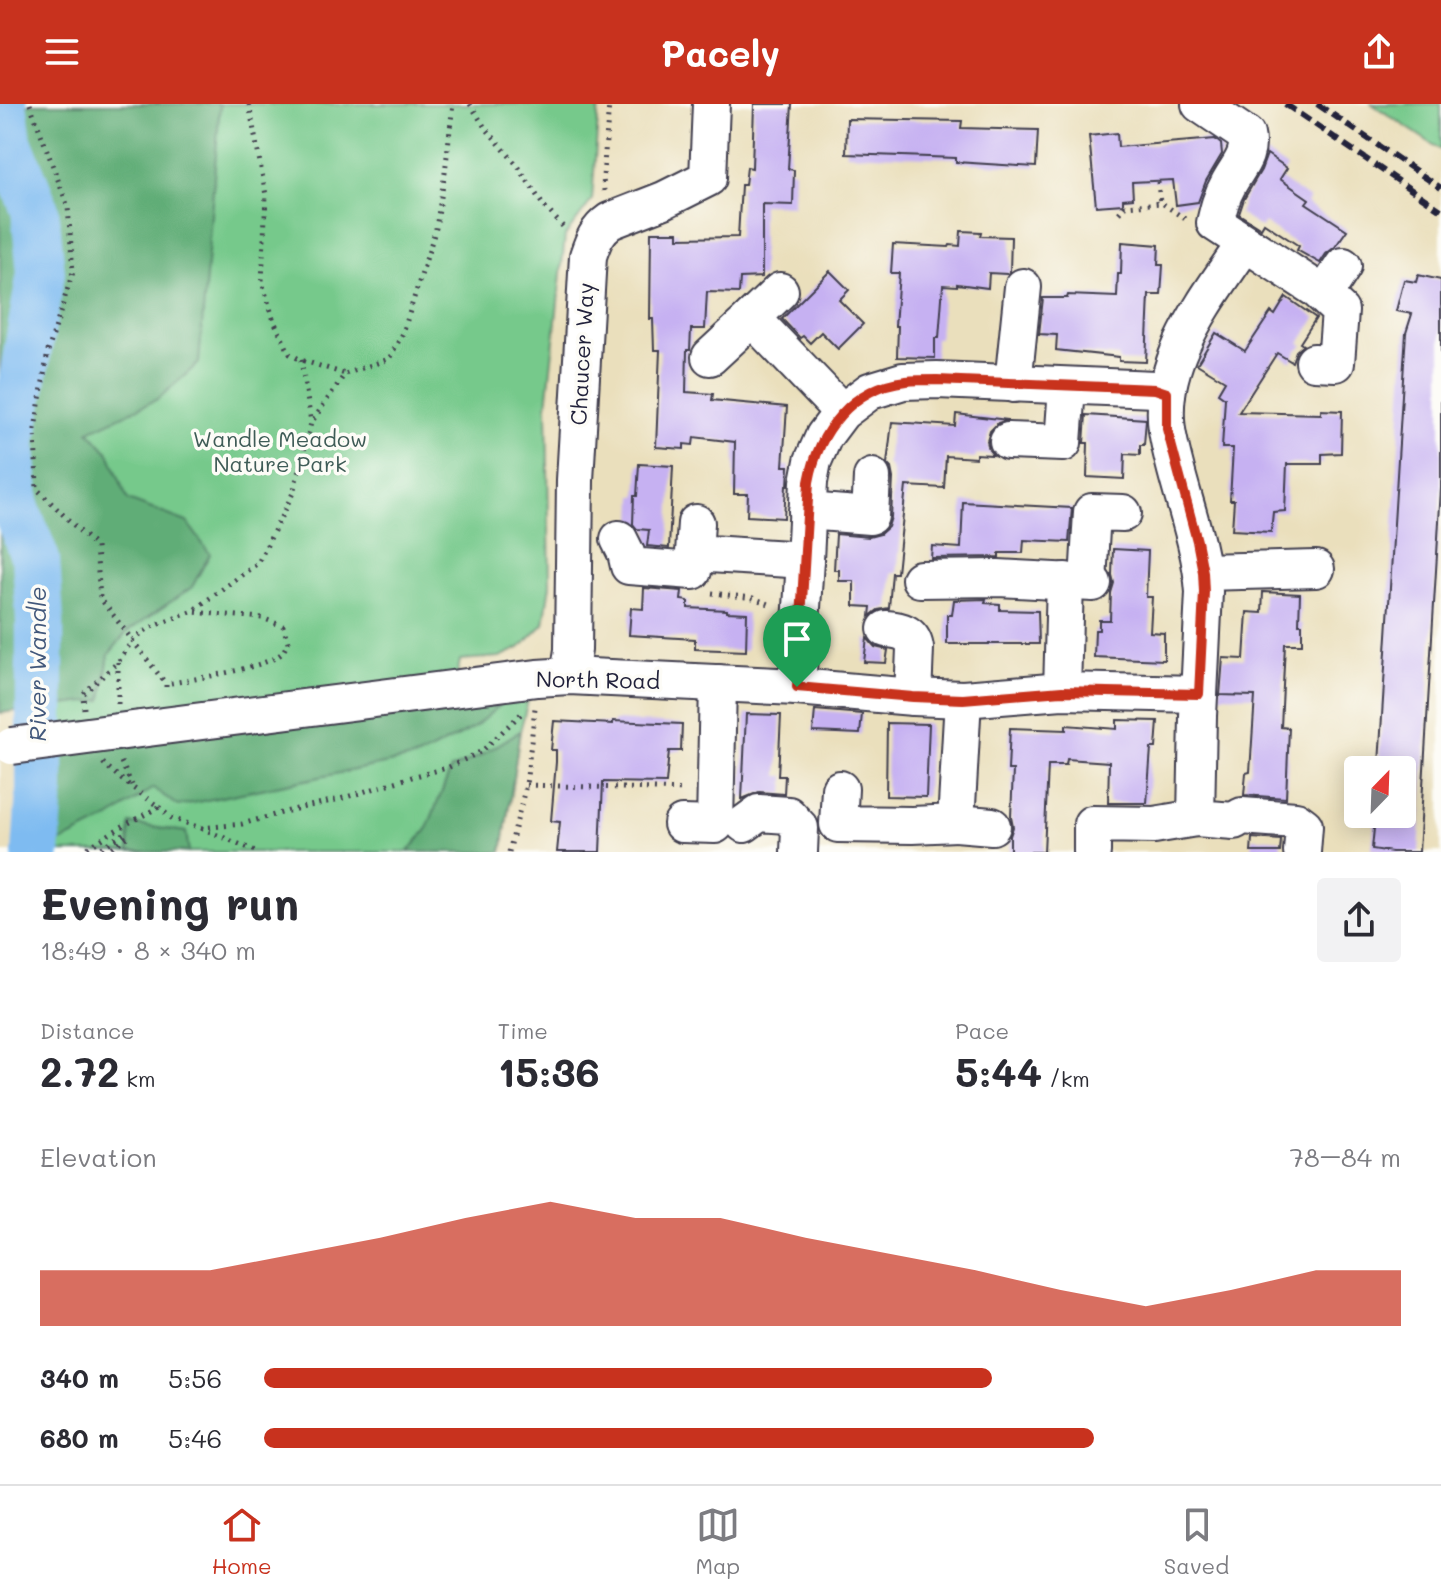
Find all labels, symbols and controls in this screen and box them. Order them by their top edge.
text: Pacely [661,29,780,76]
icon: menu [40,30,84,74]
icon: share [1357,30,1401,74]
street label: Chaucer Way [563,282,600,426]
park label: Wandle Meadow Nature Park [193,424,367,478]
water label: River Wandle [21,586,52,742]
pin [763,605,831,687]
icon: arrive [775,617,819,661]
street label: North Road [536,664,660,695]
north arrow [1344,756,1416,828]
map controls [1344,756,1416,828]
text: Evening run [40,874,299,931]
button: share [1317,878,1401,962]
text: 18:49 · 8 × 340 m [40,933,256,967]
text: Distance [40,1016,135,1045]
text: Time [498,1016,548,1045]
text: Pace [955,1016,1009,1045]
text: 2.72 [40,1045,119,1097]
text: 15:36 [498,1045,600,1097]
text: 5:44 [955,1045,1042,1097]
text: km [119,1064,156,1093]
text: /km [1042,1064,1090,1093]
text: Elevation [40,1140,157,1174]
text: 78–84 m [1289,1140,1401,1174]
text: 340 m [40,1361,119,1395]
text: 5:56 [168,1361,222,1395]
text: 680 m [40,1421,119,1455]
text: 5:46 [168,1421,222,1455]
tab: Home [212,1503,272,1580]
tab: Map [695,1503,740,1580]
tab: Saved [1164,1503,1229,1580]

